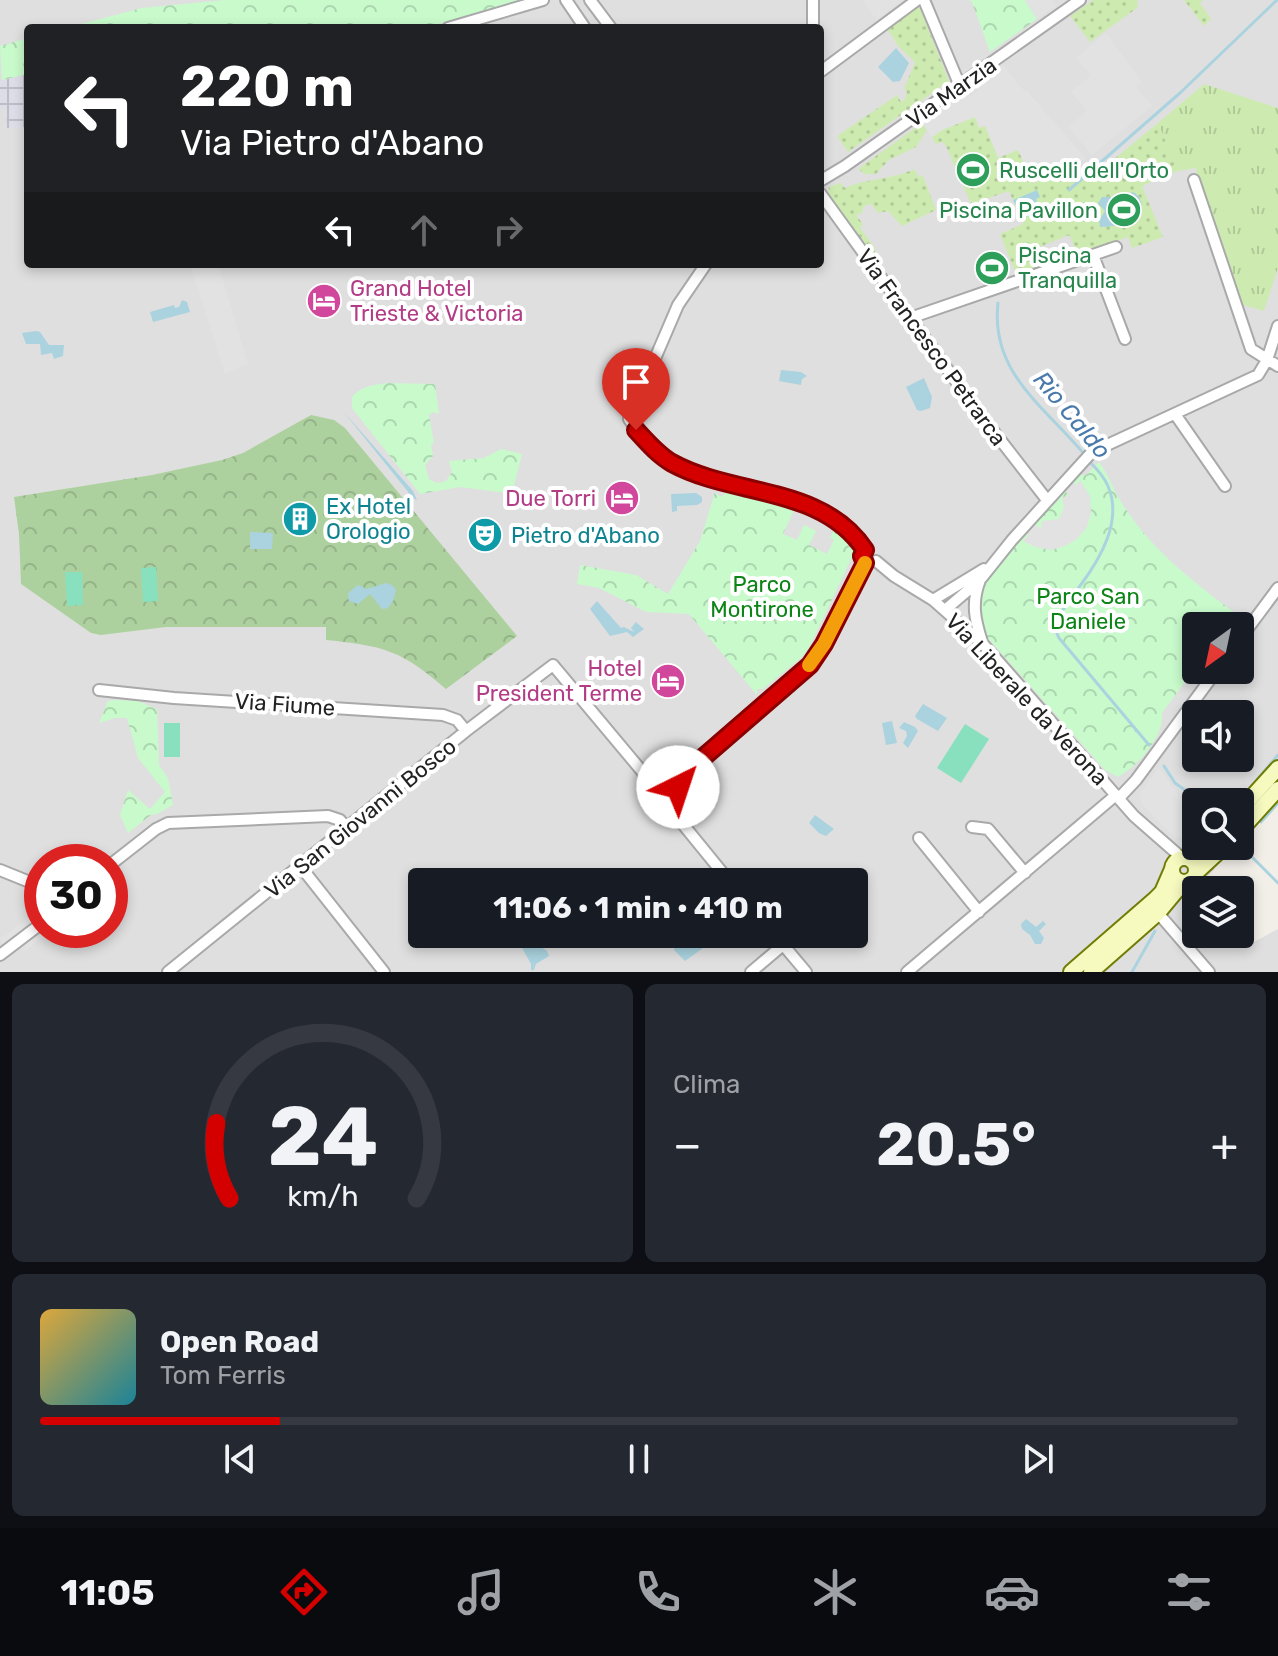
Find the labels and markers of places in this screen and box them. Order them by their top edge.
sports icon: Ruscelli dell'Orto [954,151,992,189]
place label: Ruscelli dell'Orto [999,157,1169,184]
sports icon: Piscina Pavillon [1105,191,1143,229]
place label: Piscina Pavillon [939,197,1098,224]
place label: Piscina Tranquilla [1018,242,1117,294]
sports icon: Piscina Tranquilla [973,249,1011,287]
place label: Grand Hotel Trieste & Victoria [350,275,523,327]
hotel icon: Grand Hotel Trieste & Victoria [305,282,343,320]
pin [602,348,670,430]
hotel icon: Due Torri [603,479,641,517]
place label: Due Torri [505,485,596,512]
place label: Ex Hotel Orologio [326,493,411,545]
building icon: Ex Hotel Orologio [281,500,319,538]
theatre icon: Pietro d'Abano [466,516,504,554]
place label: Pietro d'Abano [511,522,660,549]
place label: Hotel President Terme [476,655,642,707]
hotel icon: Hotel President Terme [649,662,687,700]

